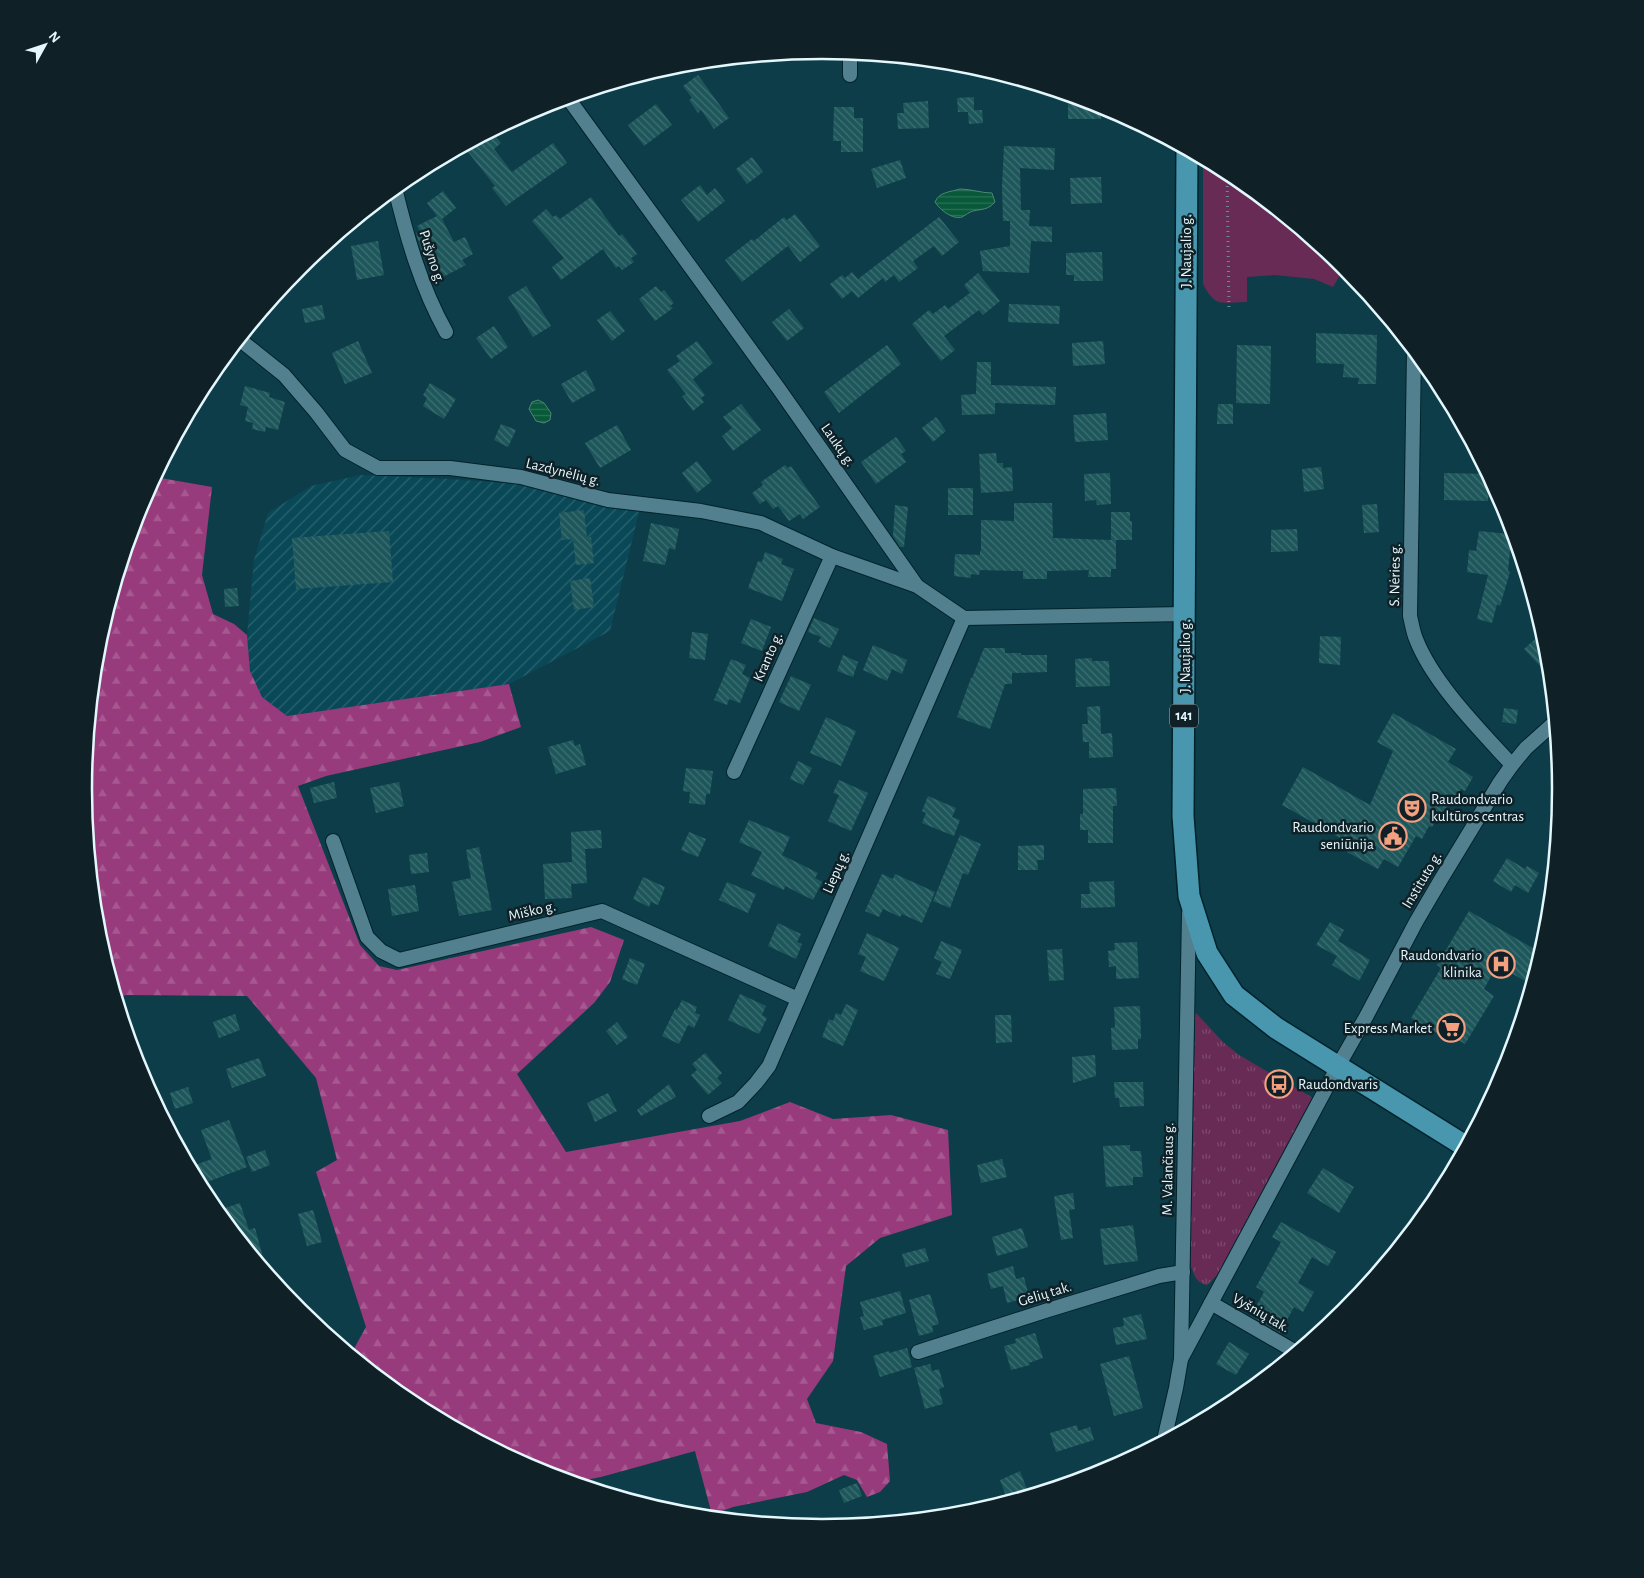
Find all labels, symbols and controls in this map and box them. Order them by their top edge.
north arrow [20,20,70,70]
text: N [46,29,63,46]
street label: J. Naujalio g. [1179,214,1194,288]
street label: Pušyno g. [416,228,448,286]
street label: Laukų g. [818,421,858,469]
street label: Lazdynėlių g. [524,456,602,488]
street label: S. Nėries g. [1387,543,1403,607]
street label: J. Naujalio g. [1178,619,1193,693]
street label: Kranto g. [750,630,786,684]
road number: 141 [1170,704,1198,728]
place label: Raudondvario kultūros centras [1431,792,1524,824]
theatre icon: Raudondvario kultūros centras [1397,793,1427,823]
place label: Raudondvario seniūnija [1292,820,1374,852]
public building icon: Raudondvario seniūnija [1378,821,1408,851]
street label: Liepų g. [820,848,852,896]
street label: Instituto g. [1399,849,1445,911]
street label: Miško g. [507,898,557,924]
place label: Raudondvario klinika [1400,948,1482,980]
hospital icon: Raudondvario klinika [1486,949,1516,979]
supermarket icon: Express Market [1436,1013,1466,1043]
place label: Express Market [1344,1021,1432,1036]
bus stop icon: Raudondvaris [1264,1069,1294,1099]
place label: Raudondvaris [1298,1077,1378,1092]
street label: M. Valančiaus g. [1160,1122,1176,1216]
street label: Gėlių tak. [1016,1279,1074,1309]
street label: Vyšnių tak. [1230,1291,1292,1335]

